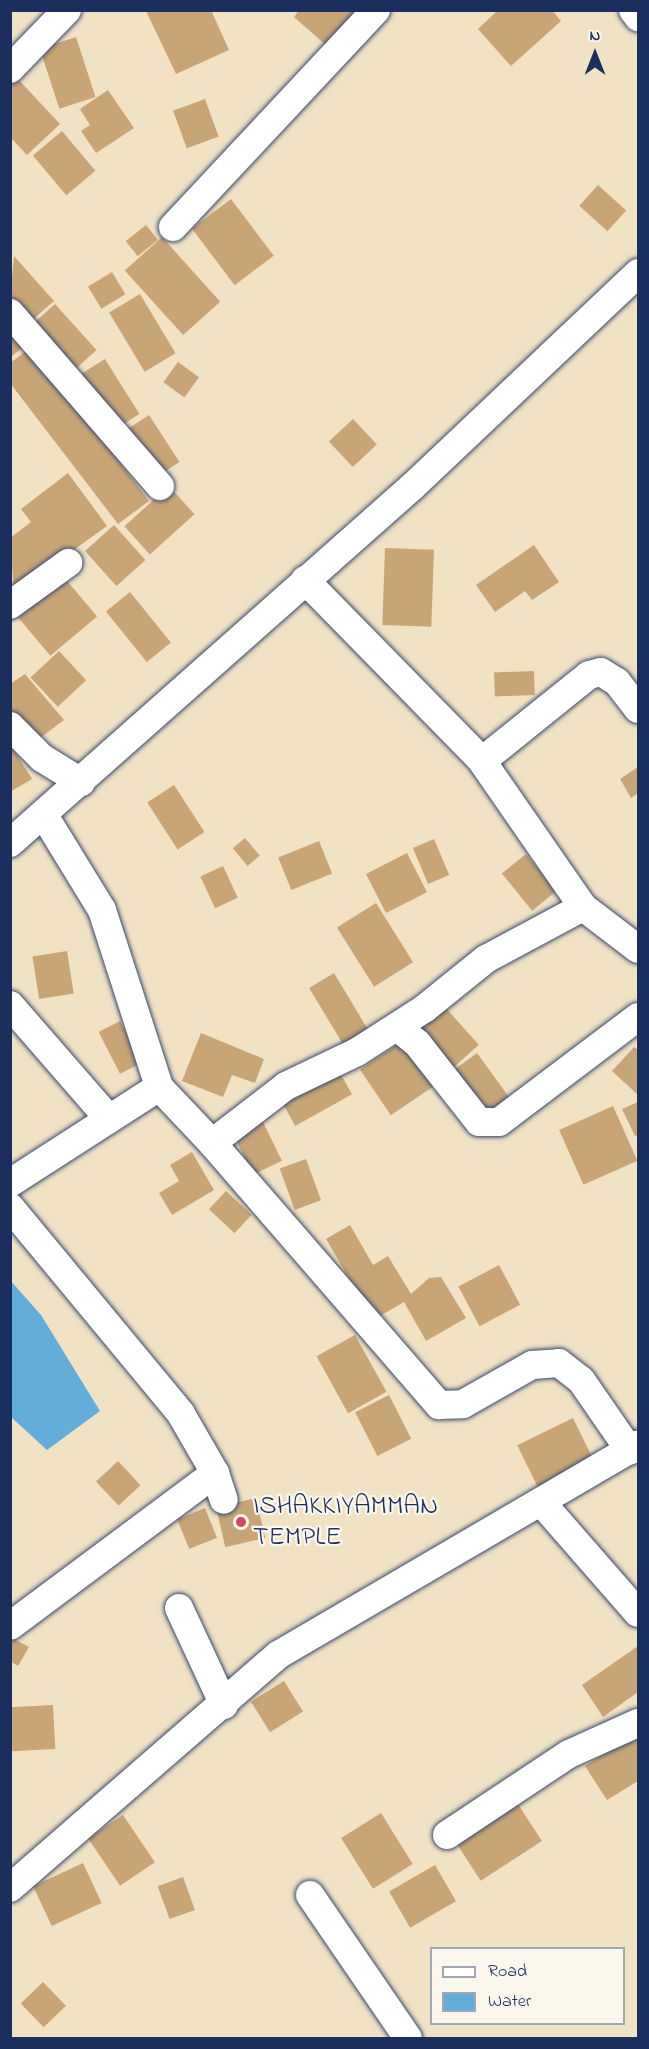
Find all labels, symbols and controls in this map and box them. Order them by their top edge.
north arrow [565,24,625,84]
text: N [590,24,600,48]
place label: ISHAKKIYAMMAN TEMPLE [253,1490,438,1553]
marker: ISHAKKIYAMMAN TEMPLE [234,1515,248,1529]
legend [430,1947,625,2025]
text: Road [488,1959,527,1985]
text: Water [488,1989,531,2015]

